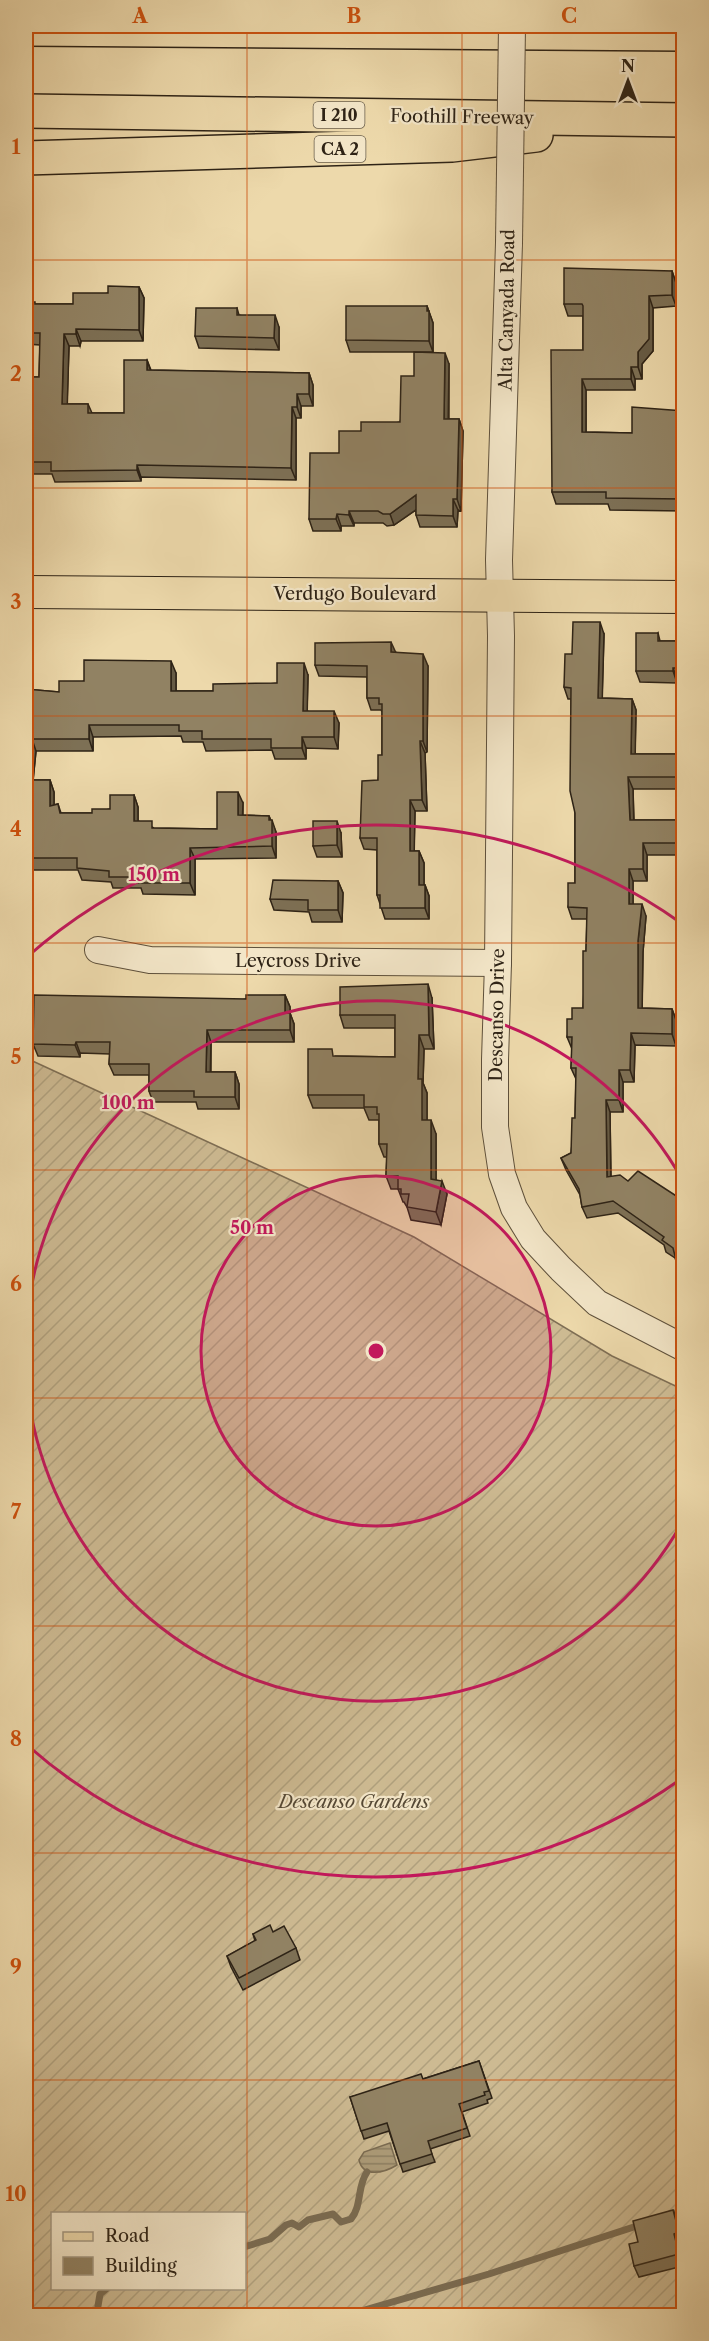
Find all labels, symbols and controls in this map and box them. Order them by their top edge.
text: A [131,4,148,28]
text: B [347,4,362,28]
text: C [561,4,577,28]
north arrow [598,51,658,111]
text: N [621,56,635,76]
road number: I 210 [314,102,364,128]
street label: Foothill Freeway [390,105,535,129]
text: 1 [12,135,21,159]
road number: CA 2 [314,136,366,162]
street label: Alta Canyada Road [495,229,519,392]
text: 2 [10,362,22,386]
street label: Verdugo Boulevard [273,583,436,605]
text: 3 [10,590,22,614]
text: 4 [10,817,22,841]
text: 150 m [128,864,180,886]
street label: Descanso Drive [485,948,509,1082]
street label: Leycross Drive [235,950,361,972]
text: 5 [10,1045,22,1069]
text: 100 m [101,1092,155,1114]
text: 50 m [230,1217,274,1239]
text: 6 [10,1272,22,1296]
centre of rings [366,1341,386,1361]
text: 7 [11,1500,22,1524]
text: 8 [10,1727,22,1751]
park label: Descanso Gardens [276,1791,430,1813]
text: 9 [10,1955,22,1979]
text: 10 [5,2182,27,2206]
legend [51,2212,246,2290]
text: Road [105,2225,150,2247]
text: Building [105,2255,177,2277]

